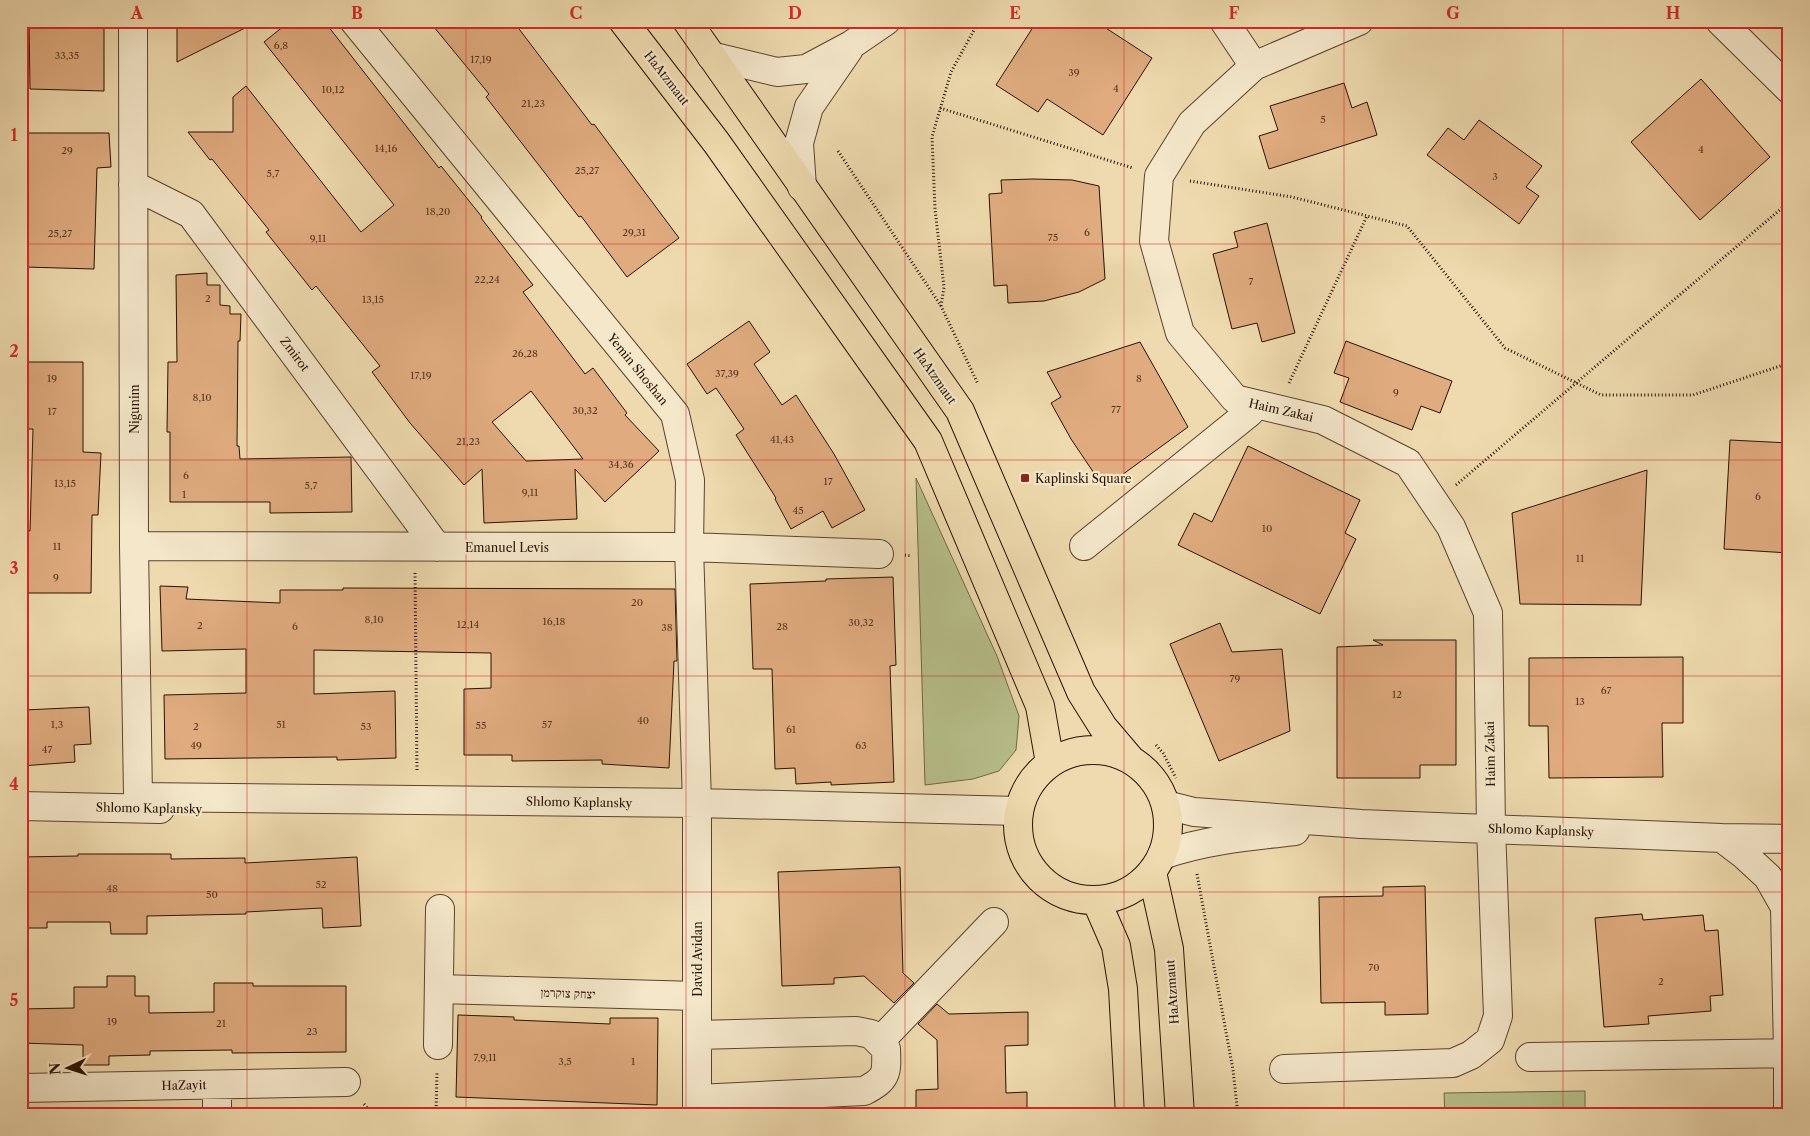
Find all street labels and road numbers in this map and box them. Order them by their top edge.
street label: HaAtzmaut [641,48,693,109]
street label: Yemin Shoshan [604,329,672,408]
street label: Zmirot [277,334,313,375]
street label: HaAtzmaut [910,345,960,407]
street label: Nigunim [127,384,142,434]
street label: Haim Zakai [1247,395,1315,425]
street label: Emanuel Levis [465,540,549,555]
street label: Haim Zakai [1482,721,1498,787]
street label: Shlomo Kaplansky [526,794,633,810]
street label: Shlomo Kaplansky [96,800,203,816]
street label: Shlomo Kaplansky [1488,821,1595,839]
street label: David Avidan [690,921,705,997]
street label: HaAtzmaut [1162,958,1182,1025]
street label: יצחק צוקרמן [540,985,596,1001]
street label: HaZayit [161,1077,208,1093]

